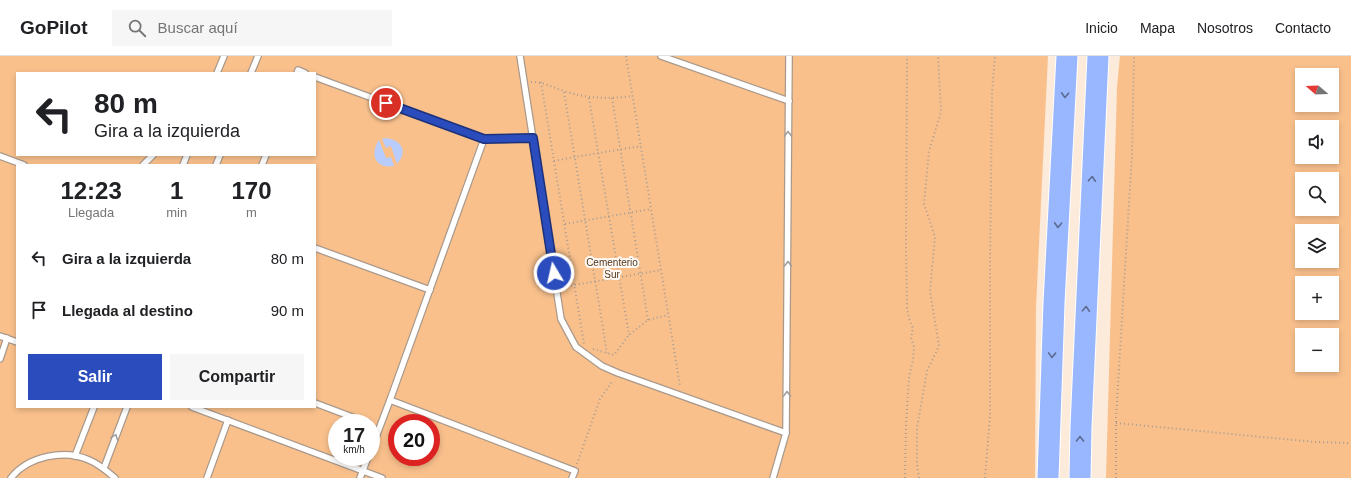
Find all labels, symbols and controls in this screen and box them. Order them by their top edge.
search box [112,10,392,46]
text: GoPilot [20,17,88,38]
icon: search [126,17,148,39]
text: Buscar aquí [158,19,238,36]
text: Inicio [1085,20,1118,36]
text: Mapa [1140,20,1175,36]
text: Nosotros [1197,20,1253,36]
text: Contacto [1275,20,1331,36]
north arrow [1295,68,1339,112]
map controls [1295,68,1339,372]
pin [369,86,403,120]
icon: left [28,88,80,140]
text: 80 m [94,88,158,119]
icon: arrive [375,92,397,114]
one-way arrow [1060,92,1069,98]
button: sound [1295,120,1339,164]
text: Gira a la izquierda [94,121,240,141]
one-way arrow [784,131,792,137]
button: search [1295,172,1339,216]
one-way arrow [1088,176,1097,182]
text: 12:23 [60,177,122,204]
text: 1 [170,177,183,204]
text: 170 [232,177,272,204]
text: Llegada [68,205,114,220]
text: min [166,205,187,220]
text: m [246,205,257,220]
one-way arrow [1054,222,1062,228]
button: layers [1295,224,1339,268]
icon: left [28,247,50,269]
text: Gira a la izquierda [62,250,191,267]
text: 80 m [271,250,304,267]
position arrow [533,252,575,294]
park label: Cementerio Sur [586,257,638,280]
one-way arrow [784,261,792,267]
button: + [1295,276,1339,320]
icon: arrive [28,299,50,321]
text: Llegada al destino [62,302,193,319]
text: 90 m [271,302,304,319]
one-way arrow [1082,306,1091,312]
button: − [1295,328,1339,372]
one-way arrow [1048,352,1056,358]
button: Salir [28,354,162,400]
button: Compartir [170,354,304,400]
one-way arrow [783,391,791,397]
speed limit sign: 20 [388,414,440,466]
text: 17 [343,424,365,446]
one-way arrow [111,434,119,441]
one-way arrow [1076,436,1085,442]
text: km/h [343,444,365,455]

